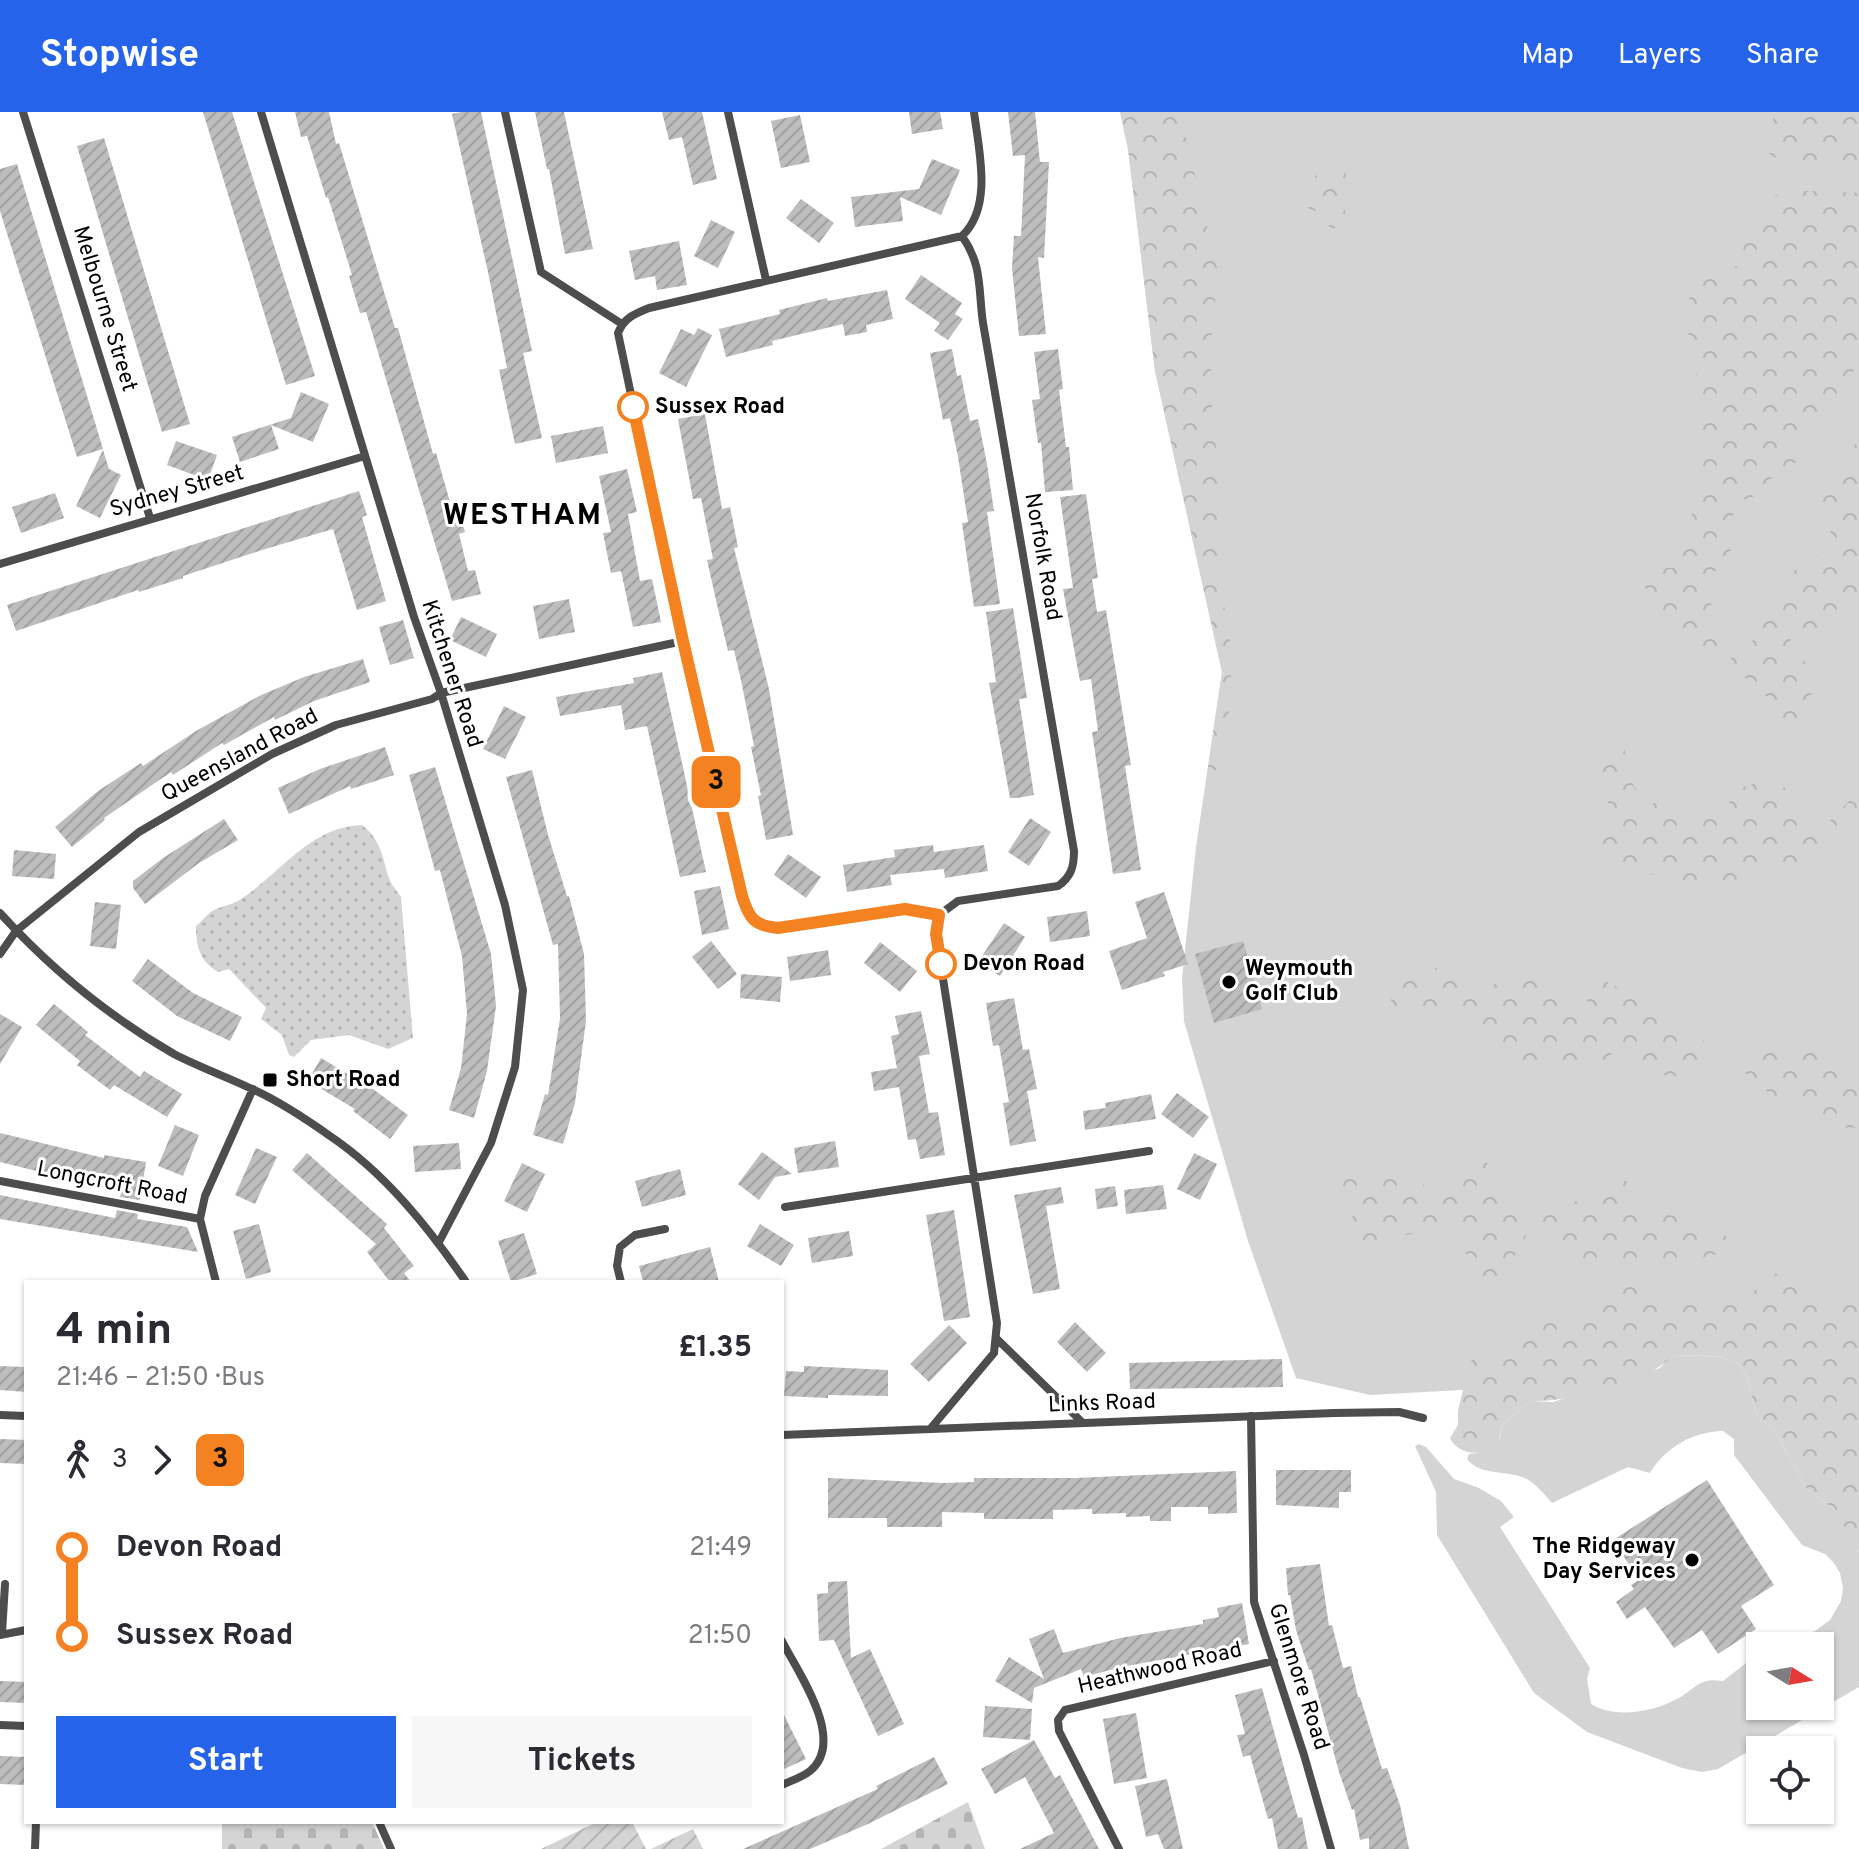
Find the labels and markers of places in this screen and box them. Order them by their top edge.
marker: Sussex Road [618,392,648,422]
place label: Sussex Road [655,394,785,421]
marker: Devon Road [926,949,956,979]
place label: Devon Road [963,951,1085,978]
place label: Weymouth Golf Club [1245,956,1353,1008]
marker: Weymouth Golf Club [1220,973,1238,991]
place label: Short Road [286,1067,400,1094]
marker: Short Road [261,1071,279,1089]
place label: The Ridgeway Day Services [1532,1534,1676,1586]
marker: The Ridgeway Day Services [1683,1551,1701,1569]

